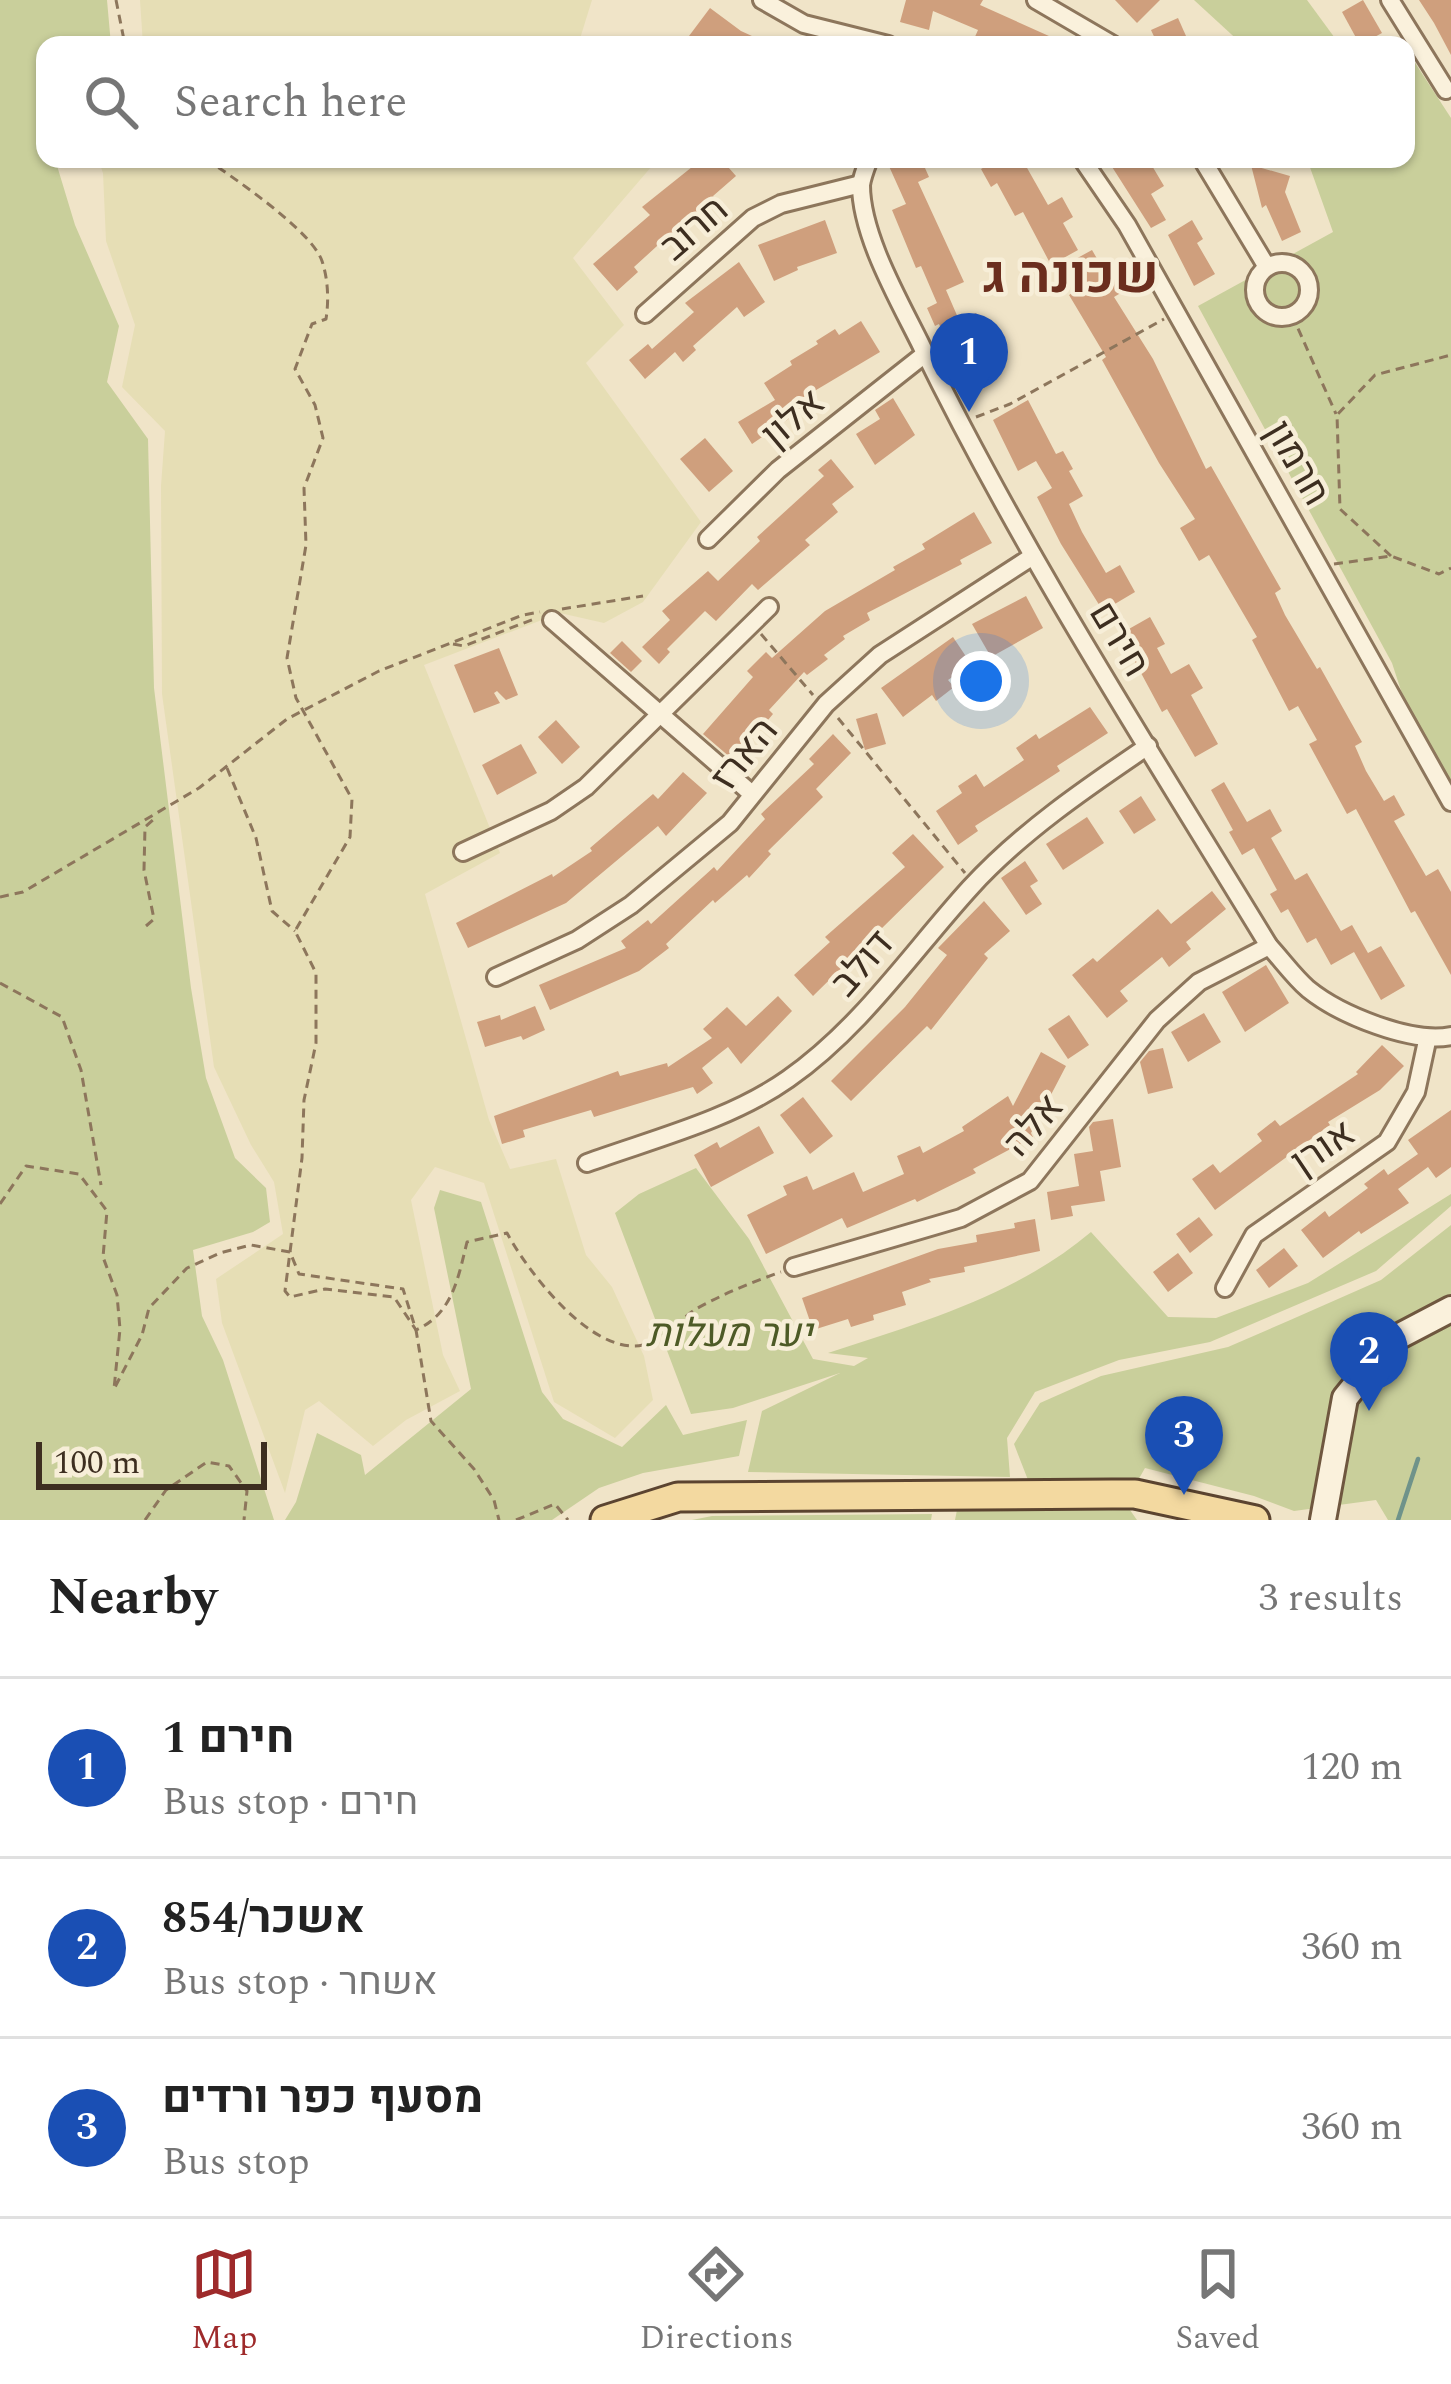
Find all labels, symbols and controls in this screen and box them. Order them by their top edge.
search box [36,36,1415,168]
text: Search here [174,68,407,137]
icon: search [78,69,144,135]
street label: חרוב [647,182,742,276]
district label: שכונה ג [983,238,1159,316]
pin: 1 [930,313,1008,412]
street label: אלון [749,375,839,463]
street label: חרמון [1249,409,1345,517]
street label: חירם [1073,590,1165,688]
your location [951,651,1011,711]
street label: הארז [697,705,793,805]
street label: דולב [817,917,909,1010]
street label: אלה [989,1081,1078,1171]
street label: אורן [1279,1105,1368,1191]
park label: יער מעלות [646,1305,815,1364]
pin: 2 [1330,1312,1408,1411]
pin: 3 [1145,1396,1223,1495]
scale bar [36,1436,267,1489]
text: 100 m [54,1438,140,1488]
text: Nearby [48,1559,217,1637]
text: 3 results [1259,1569,1403,1628]
text: חירם 1 [162,1704,294,1773]
text: 1 [76,1738,98,1797]
text: 120 m [1301,1738,1403,1797]
text: Bus stop · חירם [162,1773,418,1832]
text: אשכר/854 [162,1884,365,1953]
text: 2 [76,1918,98,1977]
text: 360 m [1301,1918,1403,1977]
text: Bus stop · אשחר [162,1953,438,2012]
text: מסעף כפר ורדים [162,2064,483,2133]
text: 3 [76,2098,98,2157]
text: 360 m [1301,2098,1403,2157]
text: Bus stop [162,2133,310,2192]
tab: Map [191,2241,257,2363]
tab: Directions [639,2241,793,2363]
tab: Saved [1175,2241,1260,2363]

